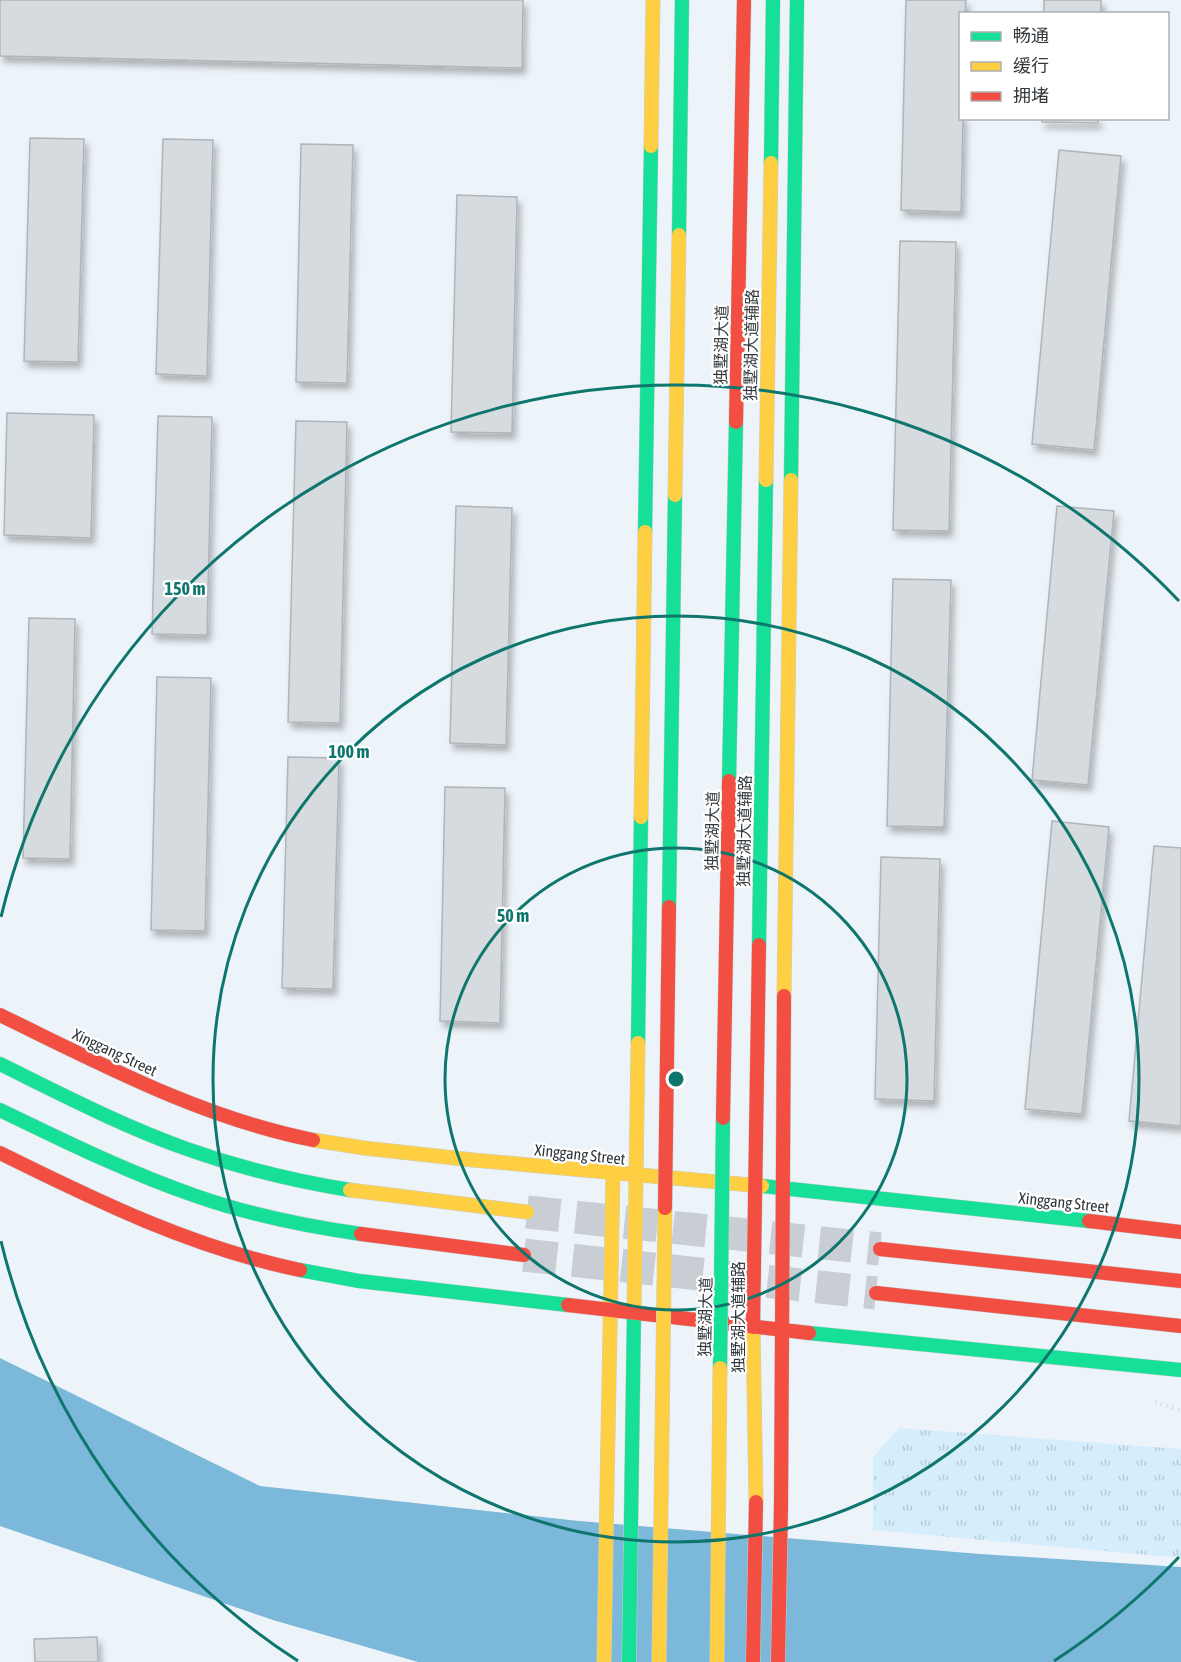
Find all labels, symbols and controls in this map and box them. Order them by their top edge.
legend [959,12,1169,120]
text: 畅通 [1013,25,1049,46]
text: 缓行 [1013,55,1049,76]
text: 拥堵 [1013,85,1049,106]
street label: 独墅湖大道辅路 [741,289,761,401]
street label: 独墅湖大道 [711,305,731,385]
text: 150 m [165,578,205,599]
text: 100 m [329,741,369,762]
street label: 独墅湖大道辅路 [734,775,754,887]
street label: 独墅湖大道 [702,791,722,871]
text: 50 m [497,905,529,926]
street label: Xinggang Street [69,1025,160,1080]
centre of rings [666,1069,686,1089]
street label: Xinggang Street [534,1140,627,1169]
street label: Xinggang Street [1018,1188,1111,1217]
street label: 独墅湖大道辅路 [729,1261,747,1373]
street label: 独墅湖大道 [695,1277,715,1357]

